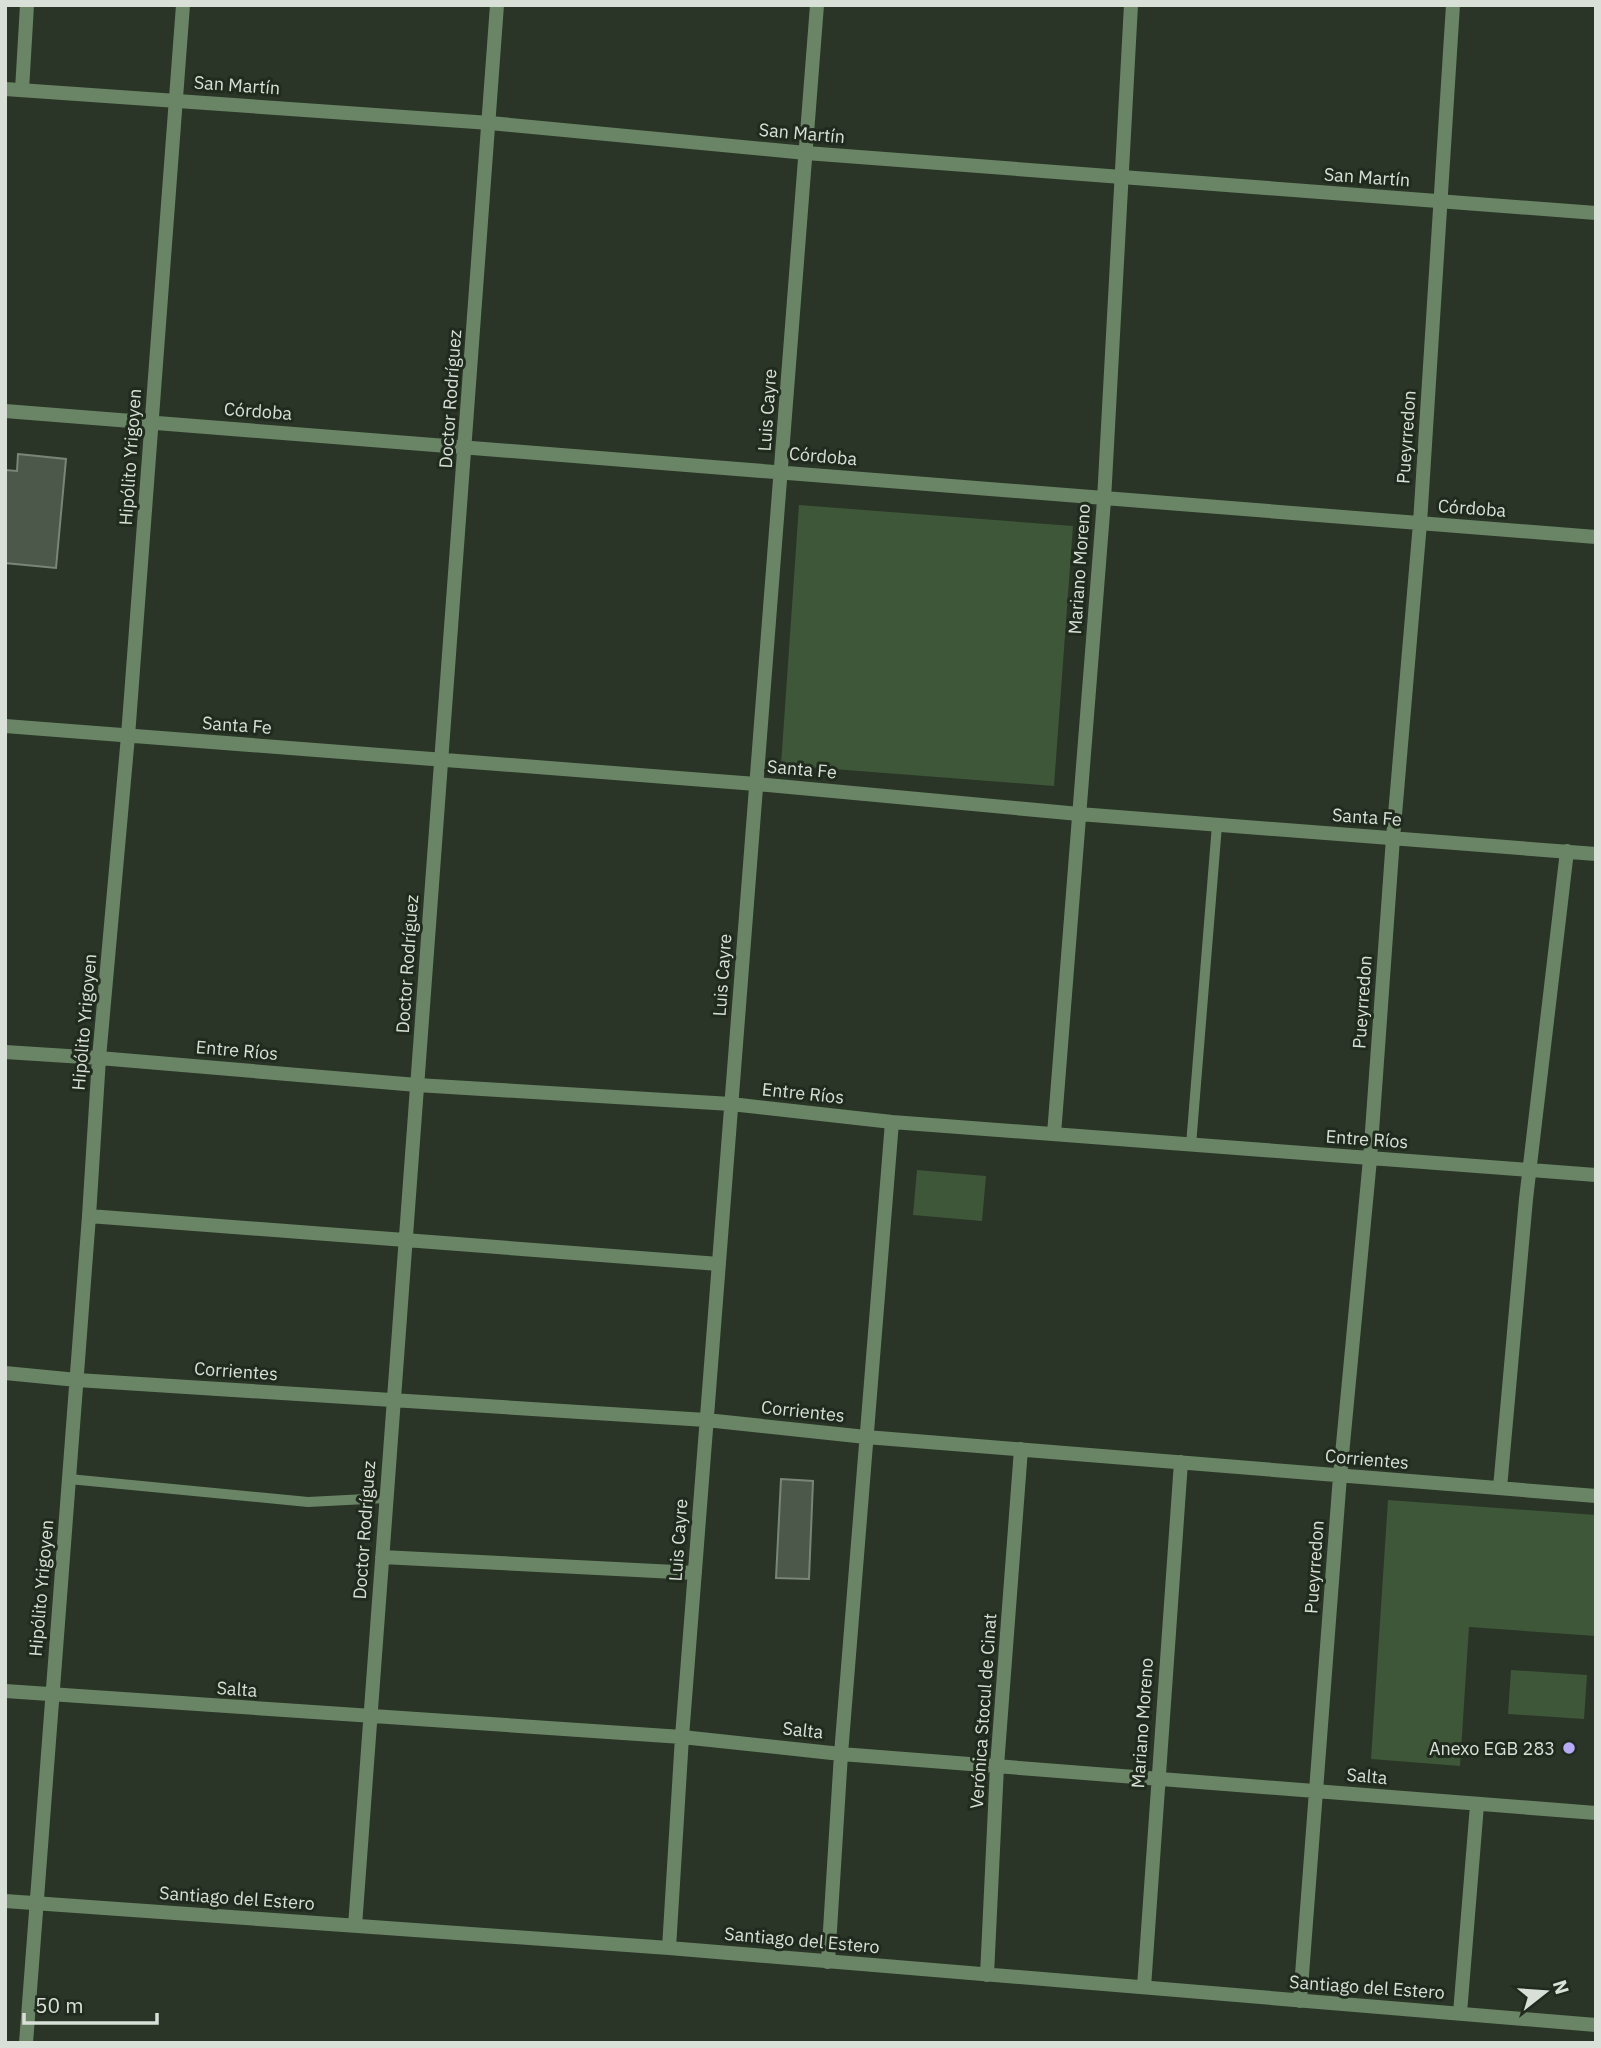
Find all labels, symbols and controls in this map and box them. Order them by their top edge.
street label: San Martín [193,71,281,99]
street label: San Martín [758,118,846,148]
street label: San Martín [1323,163,1411,191]
street label: Doctor Rodríguez [434,329,466,469]
street label: Luis Cayre [753,368,781,452]
street label: Hipólito Yrigoyen [114,388,146,526]
street label: Pueyrredon [1391,389,1421,485]
street label: Córdoba [223,397,293,425]
street label: Córdoba [788,442,858,470]
street label: Córdoba [1437,494,1507,522]
street label: Mariano Moreno [1063,503,1095,635]
street label: Santa Fe [201,711,273,739]
street label: Santa Fe [766,754,838,784]
street label: Santa Fe [1331,803,1403,831]
street label: Doctor Rodríguez [391,894,423,1034]
street label: Luis Cayre [708,933,736,1017]
street label: Hipólito Yrigoyen [67,953,101,1091]
street label: Pueyrredon [1347,954,1377,1050]
street label: Entre Ríos [195,1035,279,1065]
street label: Entre Ríos [761,1077,845,1109]
street label: Entre Ríos [1325,1125,1409,1153]
street label: Corrientes [193,1357,279,1385]
street label: Corrientes [760,1395,846,1427]
street label: Corrientes [1324,1444,1410,1474]
street label: Doctor Rodríguez [348,1460,380,1600]
street label: Luis Cayre [664,1498,692,1582]
street label: Hipólito Yrigoyen [24,1519,58,1657]
street label: Pueyrredon [1299,1519,1329,1615]
street label: Verónica Stocul de Cinat [965,1612,1001,1810]
street label: Mariano Moreno [1126,1657,1158,1789]
street label: Salta [216,1676,259,1702]
street label: Salta [782,1716,825,1744]
place label: Anexo EGB 283 [1429,1737,1555,1760]
marker: Anexo EGB 283 [1561,1740,1577,1756]
street label: Salta [1346,1763,1389,1789]
street label: Santiago del Estero [158,1881,316,1915]
street label: Santiago del Estero [723,1922,881,1958]
north arrow [1510,1957,1580,2027]
street label: Santiago del Estero [1288,1970,1446,2004]
text: N [1548,1977,1575,1997]
scale bar [24,1982,158,2026]
text: 50 m [35,1991,84,2019]

